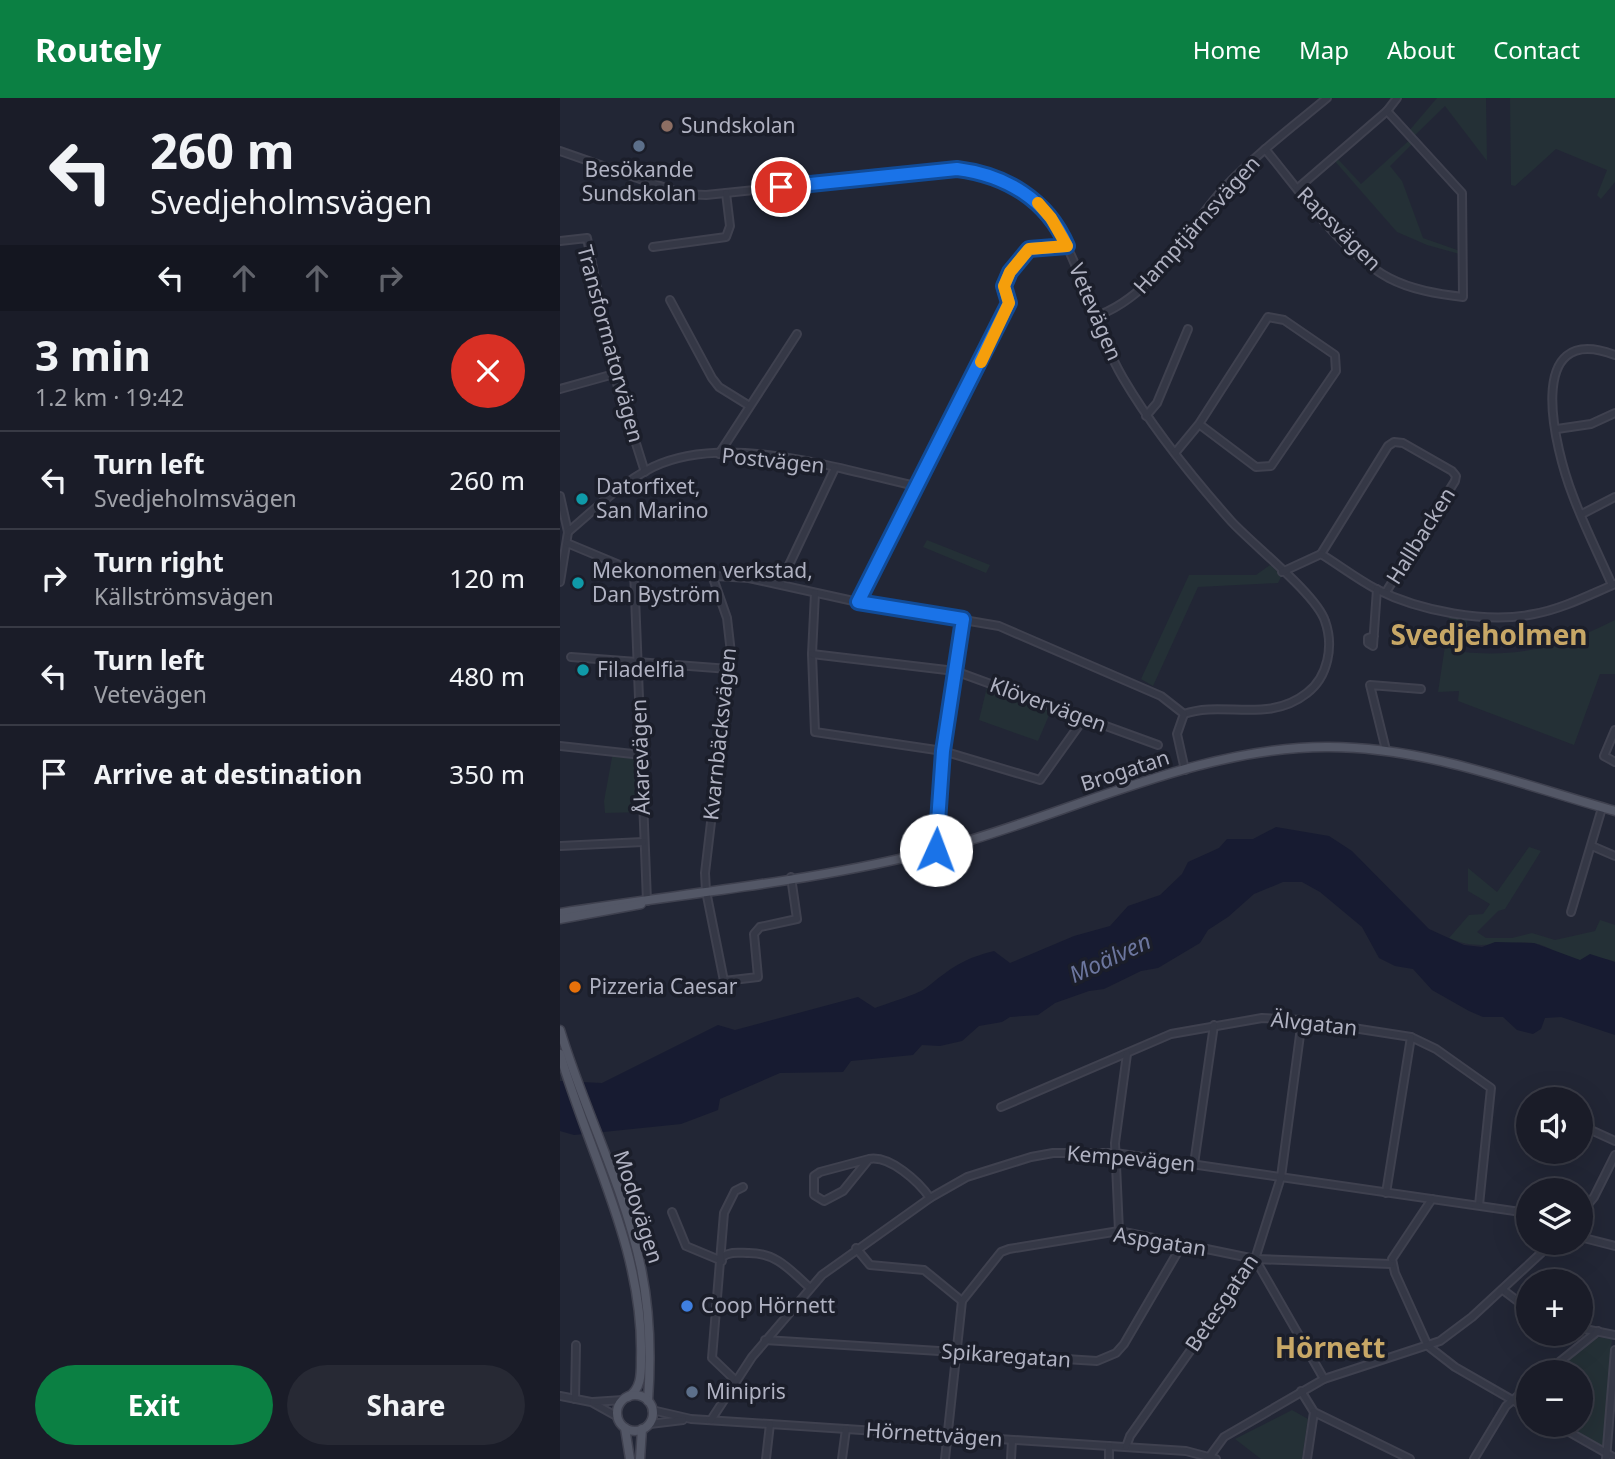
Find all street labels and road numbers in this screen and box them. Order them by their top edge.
street label: Hamptjärnsvägen [1127,149,1266,299]
street label: Rapsvägen [1292,180,1388,276]
street label: Transformatorvägen [571,242,651,445]
street label: Vetevägen [1063,259,1129,365]
street label: Postvägen [720,441,826,479]
street label: Hallbacken [1379,482,1461,589]
street label: Kvarnbäcksvägen [696,646,742,822]
street label: Klövervägen [986,670,1110,738]
street label: Åkarevägen [624,698,656,816]
street label: Brogatan [1077,743,1173,798]
street label: Älvgatan [1270,1005,1359,1041]
street label: Kempevägen [1066,1138,1197,1178]
street label: Modovägen [608,1147,670,1267]
street label: Aspgatan [1112,1220,1208,1262]
street label: Betesgatan [1178,1248,1264,1357]
street label: Spikaregatan [940,1337,1072,1374]
street label: Hörnettvägen [865,1415,1003,1453]

